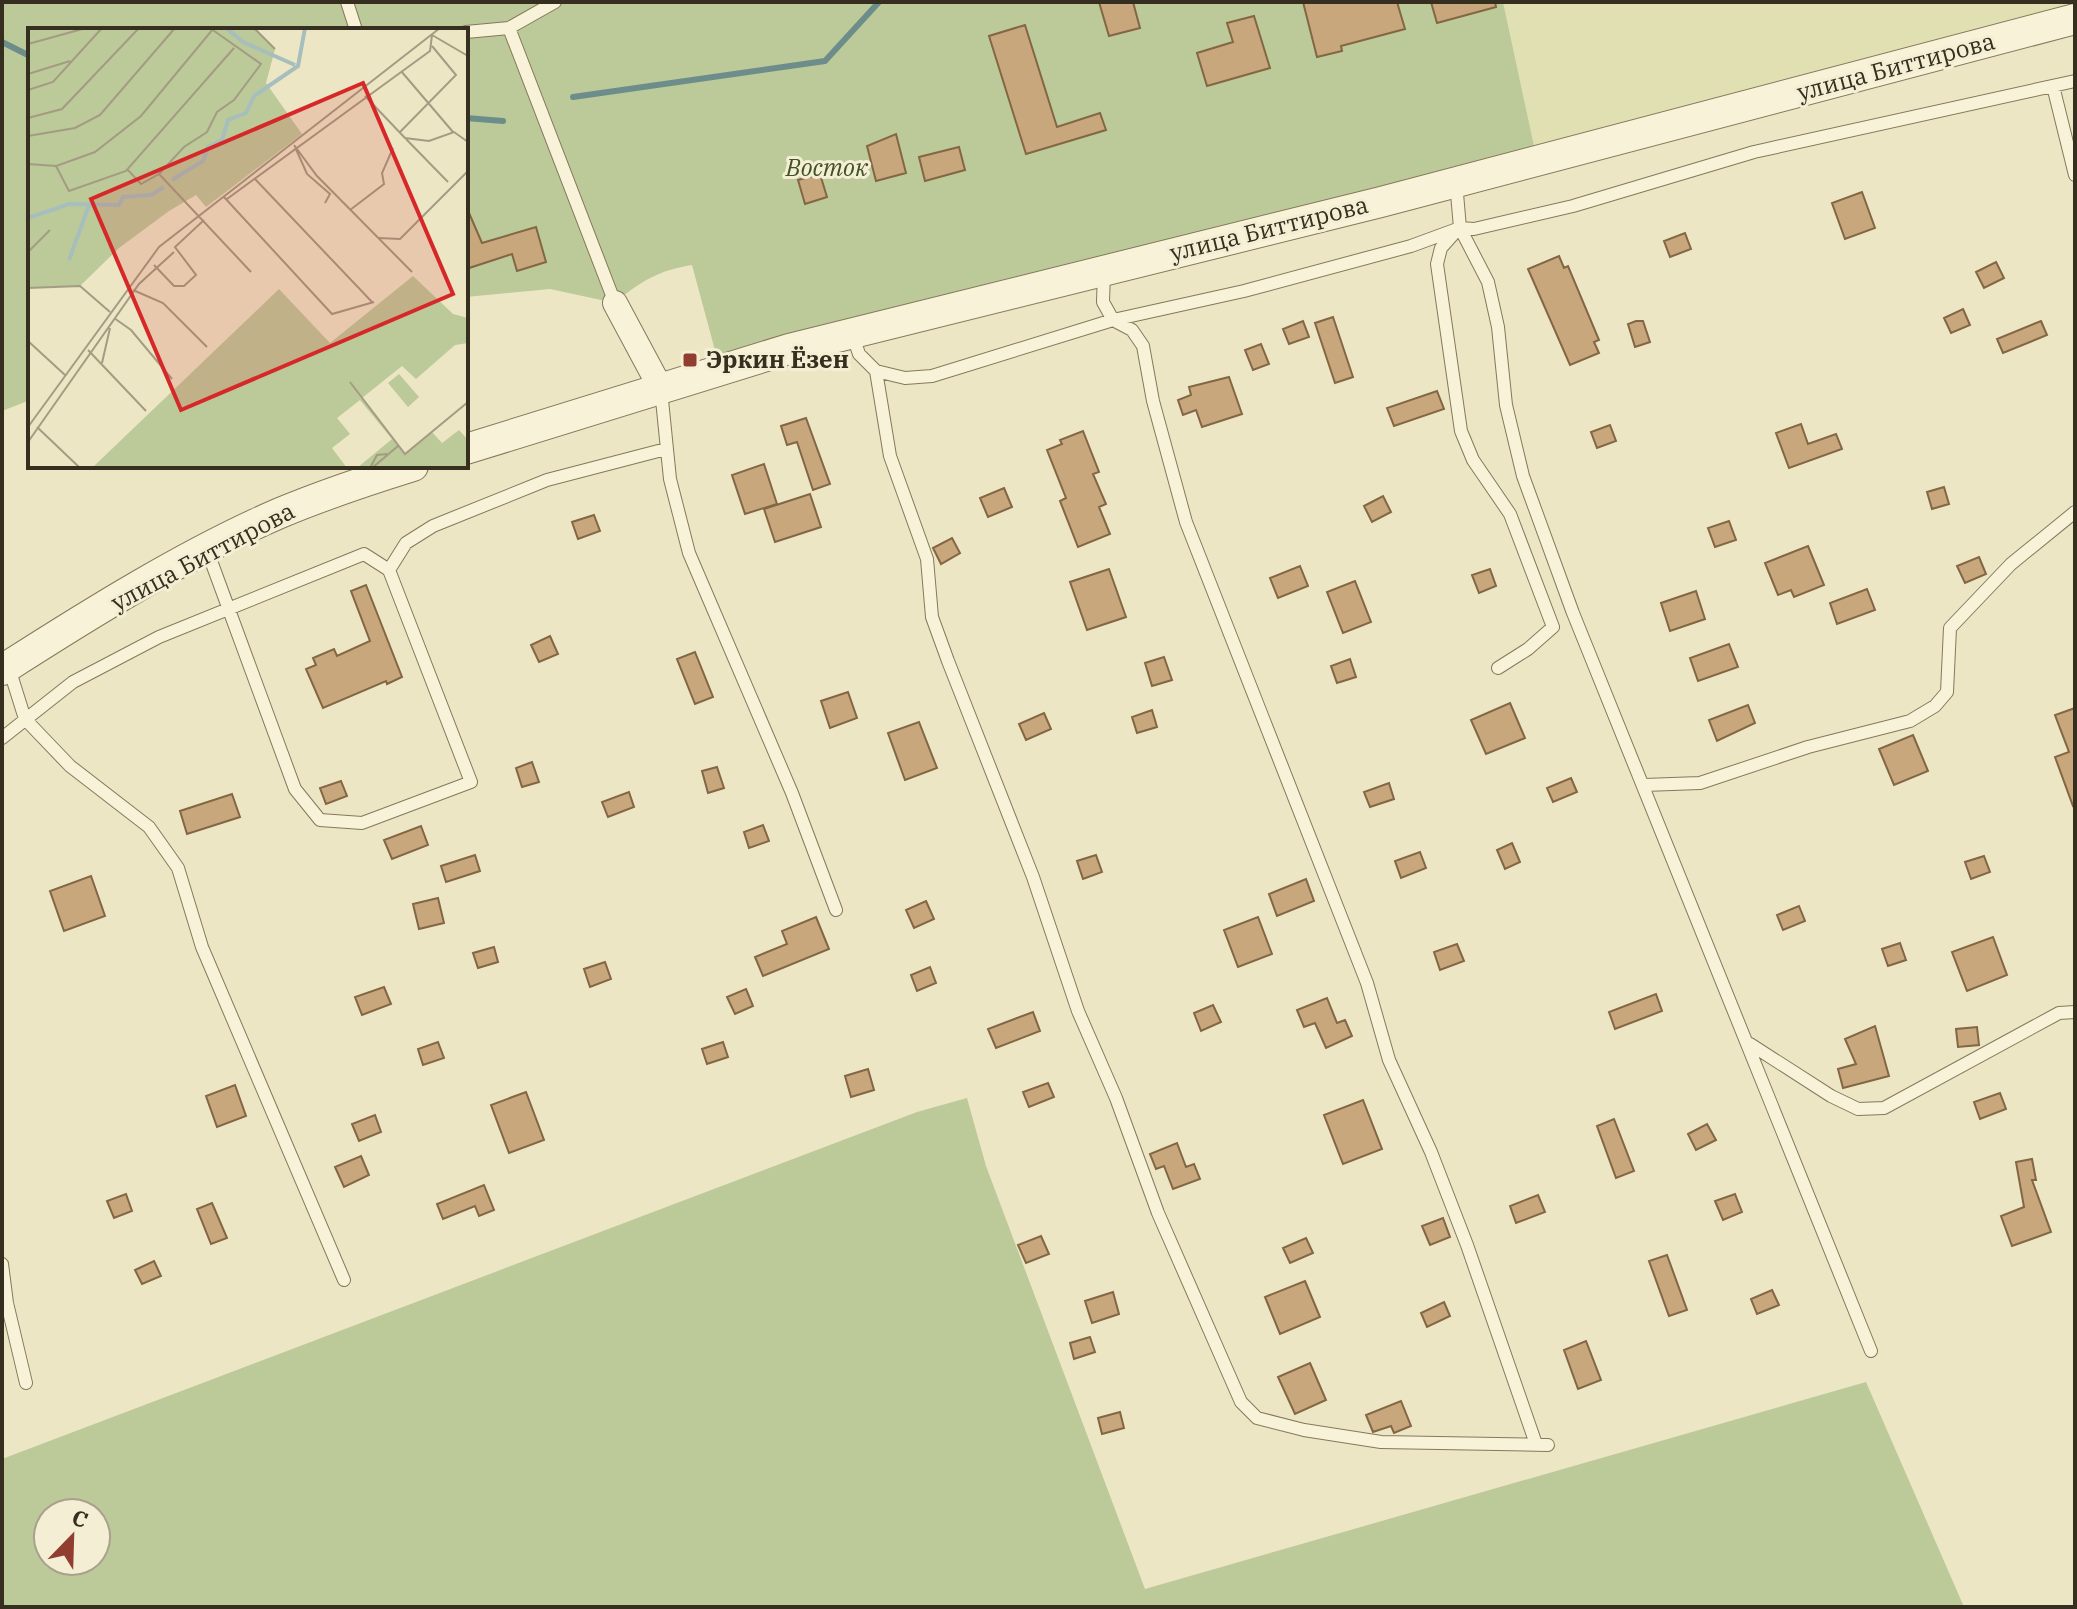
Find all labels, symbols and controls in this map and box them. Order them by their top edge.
street label: улица Биттирова [1793,24,1998,108]
inset map [28,28,468,468]
park label: Восток [785,151,869,183]
street label: улица Биттирова [1166,188,1371,268]
place label: Эркин Ёзен [706,343,849,375]
marker: Эркин Ёзен [681,351,699,369]
street label: улица Биттирова [105,494,300,618]
north arrow [32,1497,112,1577]
text: С [68,1502,92,1534]

